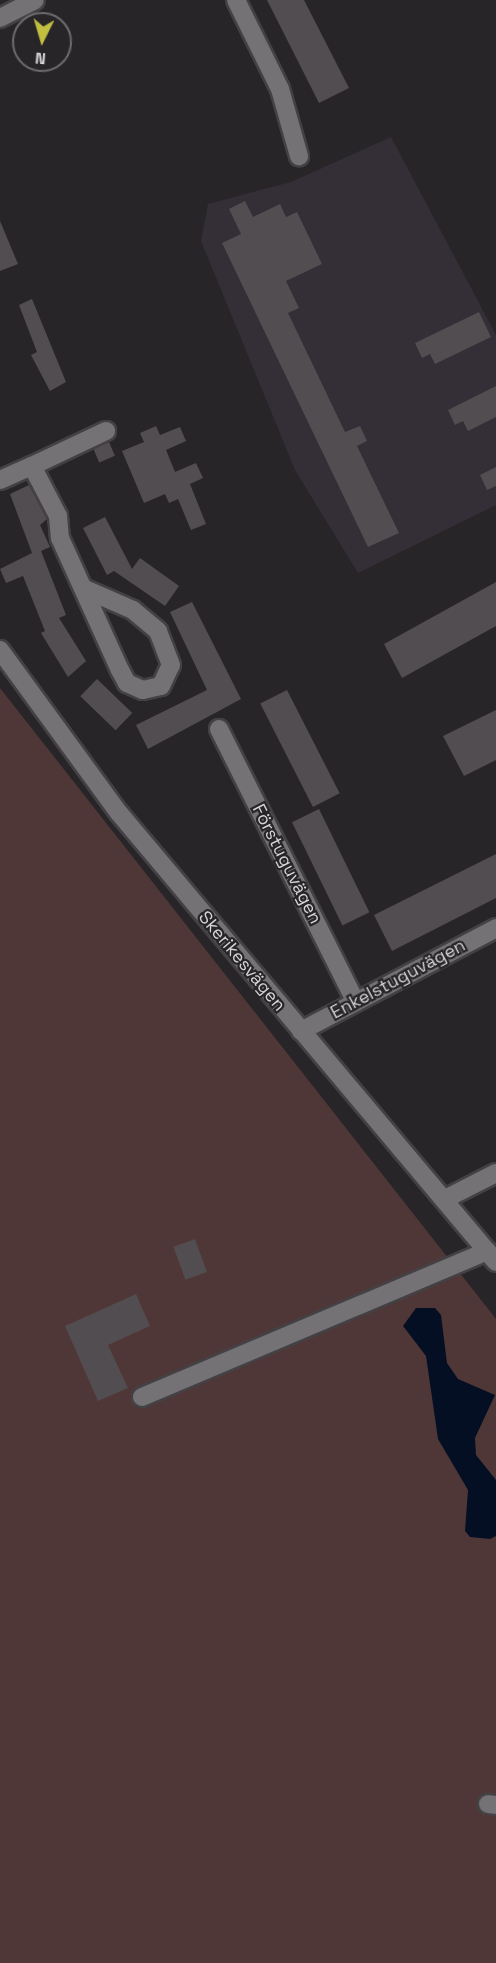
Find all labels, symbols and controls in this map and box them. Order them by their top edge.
north arrow [12,12,72,72]
text: N [34,48,47,69]
street label: Förstuguvägen [248,801,326,927]
street label: Skerikesvägen [194,907,290,1015]
street label: Enkelstuguvägen [327,934,469,1024]

